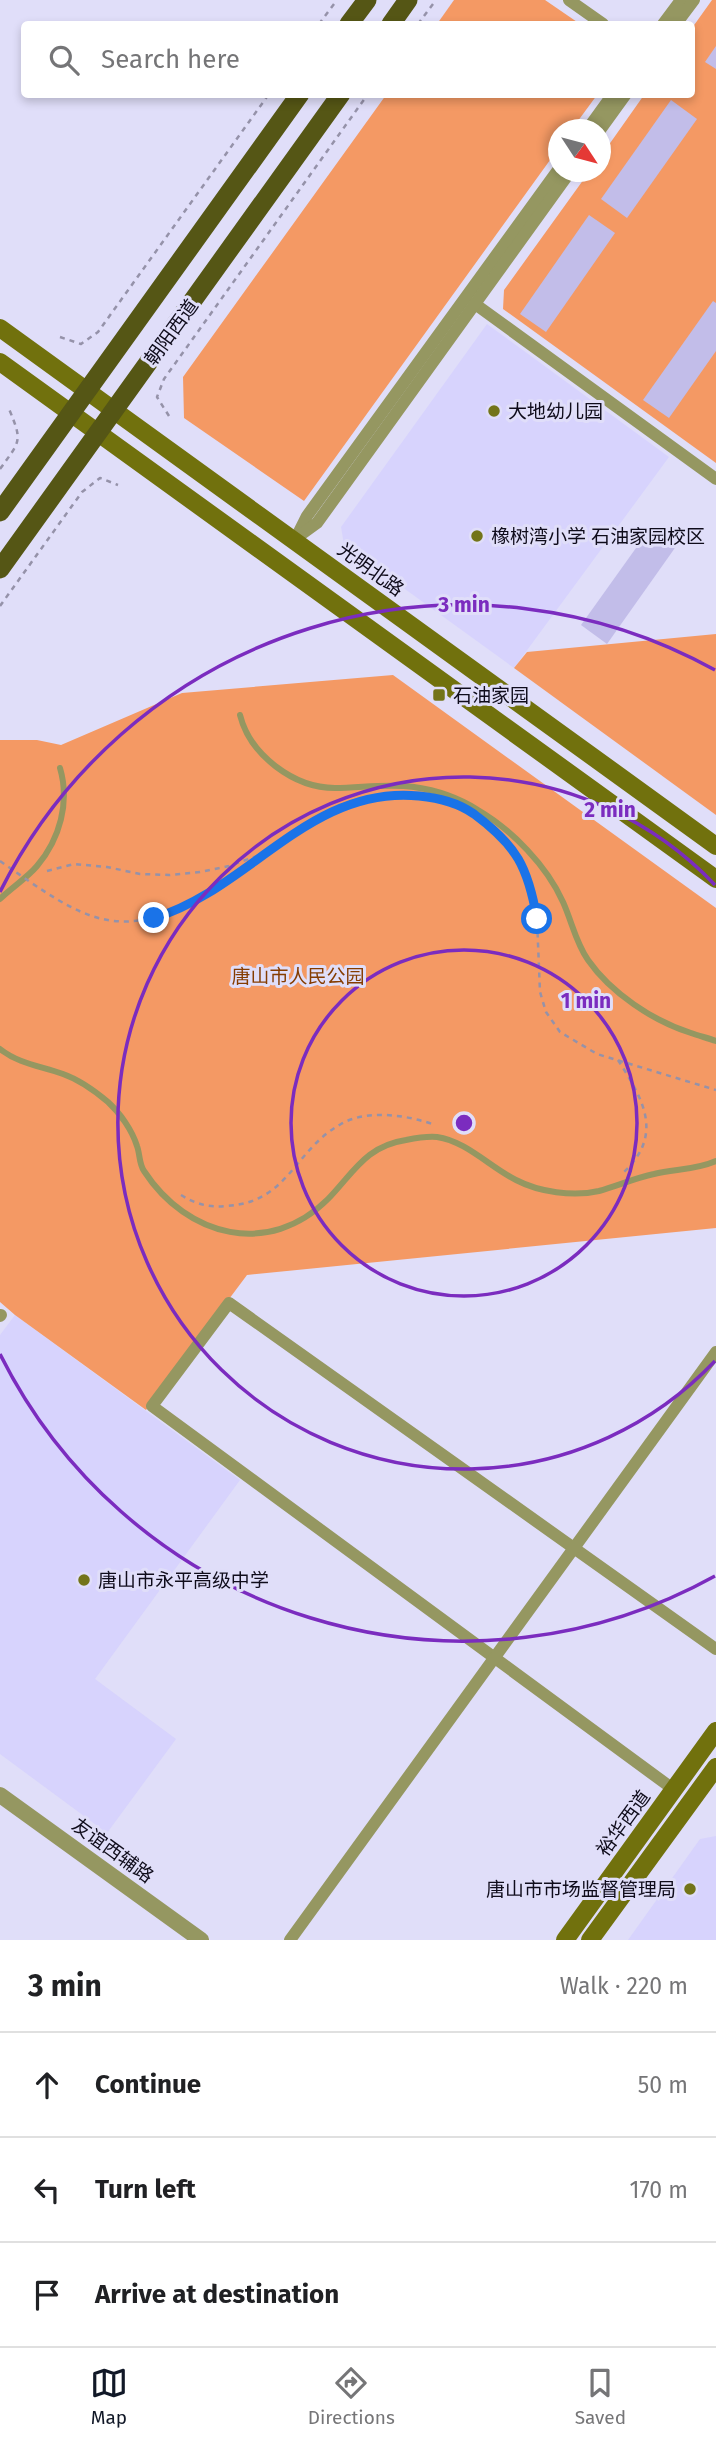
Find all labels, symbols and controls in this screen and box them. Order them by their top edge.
search box [21,21,695,98]
icon: search [45,41,83,79]
text: Search here [101,44,240,75]
north arrow [548,119,611,182]
street label: 朝阳西道 [140,295,203,370]
place label: 大地幼儿园 [508,400,603,423]
marker: 大地幼儿园 [486,403,502,419]
place label: 橡树湾小学 石油家园校区 [491,525,705,548]
marker: 橡树湾小学 石油家园校区 [469,528,485,544]
street label: 光明北路 [333,538,408,601]
text: 3 min [437,592,490,618]
place label: 石油家园 [453,684,529,707]
marker: 石油家园 [431,687,447,703]
text: 2 min [584,797,636,823]
route end [138,902,169,933]
route start [521,903,552,934]
park label: 唐山市人民公园 [231,965,365,988]
text: 1 min [561,988,611,1014]
centre of rings [452,1111,476,1135]
place label: 唐山市永平高级中学 [98,1569,269,1592]
marker: 唐山市永平高级中学 [76,1572,92,1588]
street label: 裕华西道 [592,1786,655,1861]
street label: 友谊西辅路 [68,1813,158,1888]
place label: 唐山市市场监督管理局 [486,1878,676,1901]
marker: 唐山市市场监督管理局 [682,1881,698,1897]
text: 3 min [28,1968,102,2004]
text: Walk · 220 m [560,1972,688,2000]
icon: ahead [28,2066,66,2104]
text: Continue [95,2069,201,2100]
text: 50 m [638,2071,688,2099]
icon: left [28,2171,66,2209]
text: Turn left [95,2174,196,2205]
text: 170 m [629,2176,688,2204]
icon: arrive [28,2276,66,2314]
text: Arrive at destination [95,2279,339,2310]
tab: Map [90,2364,128,2429]
tab: Directions [308,2364,395,2429]
tab: Saved [575,2364,626,2429]

